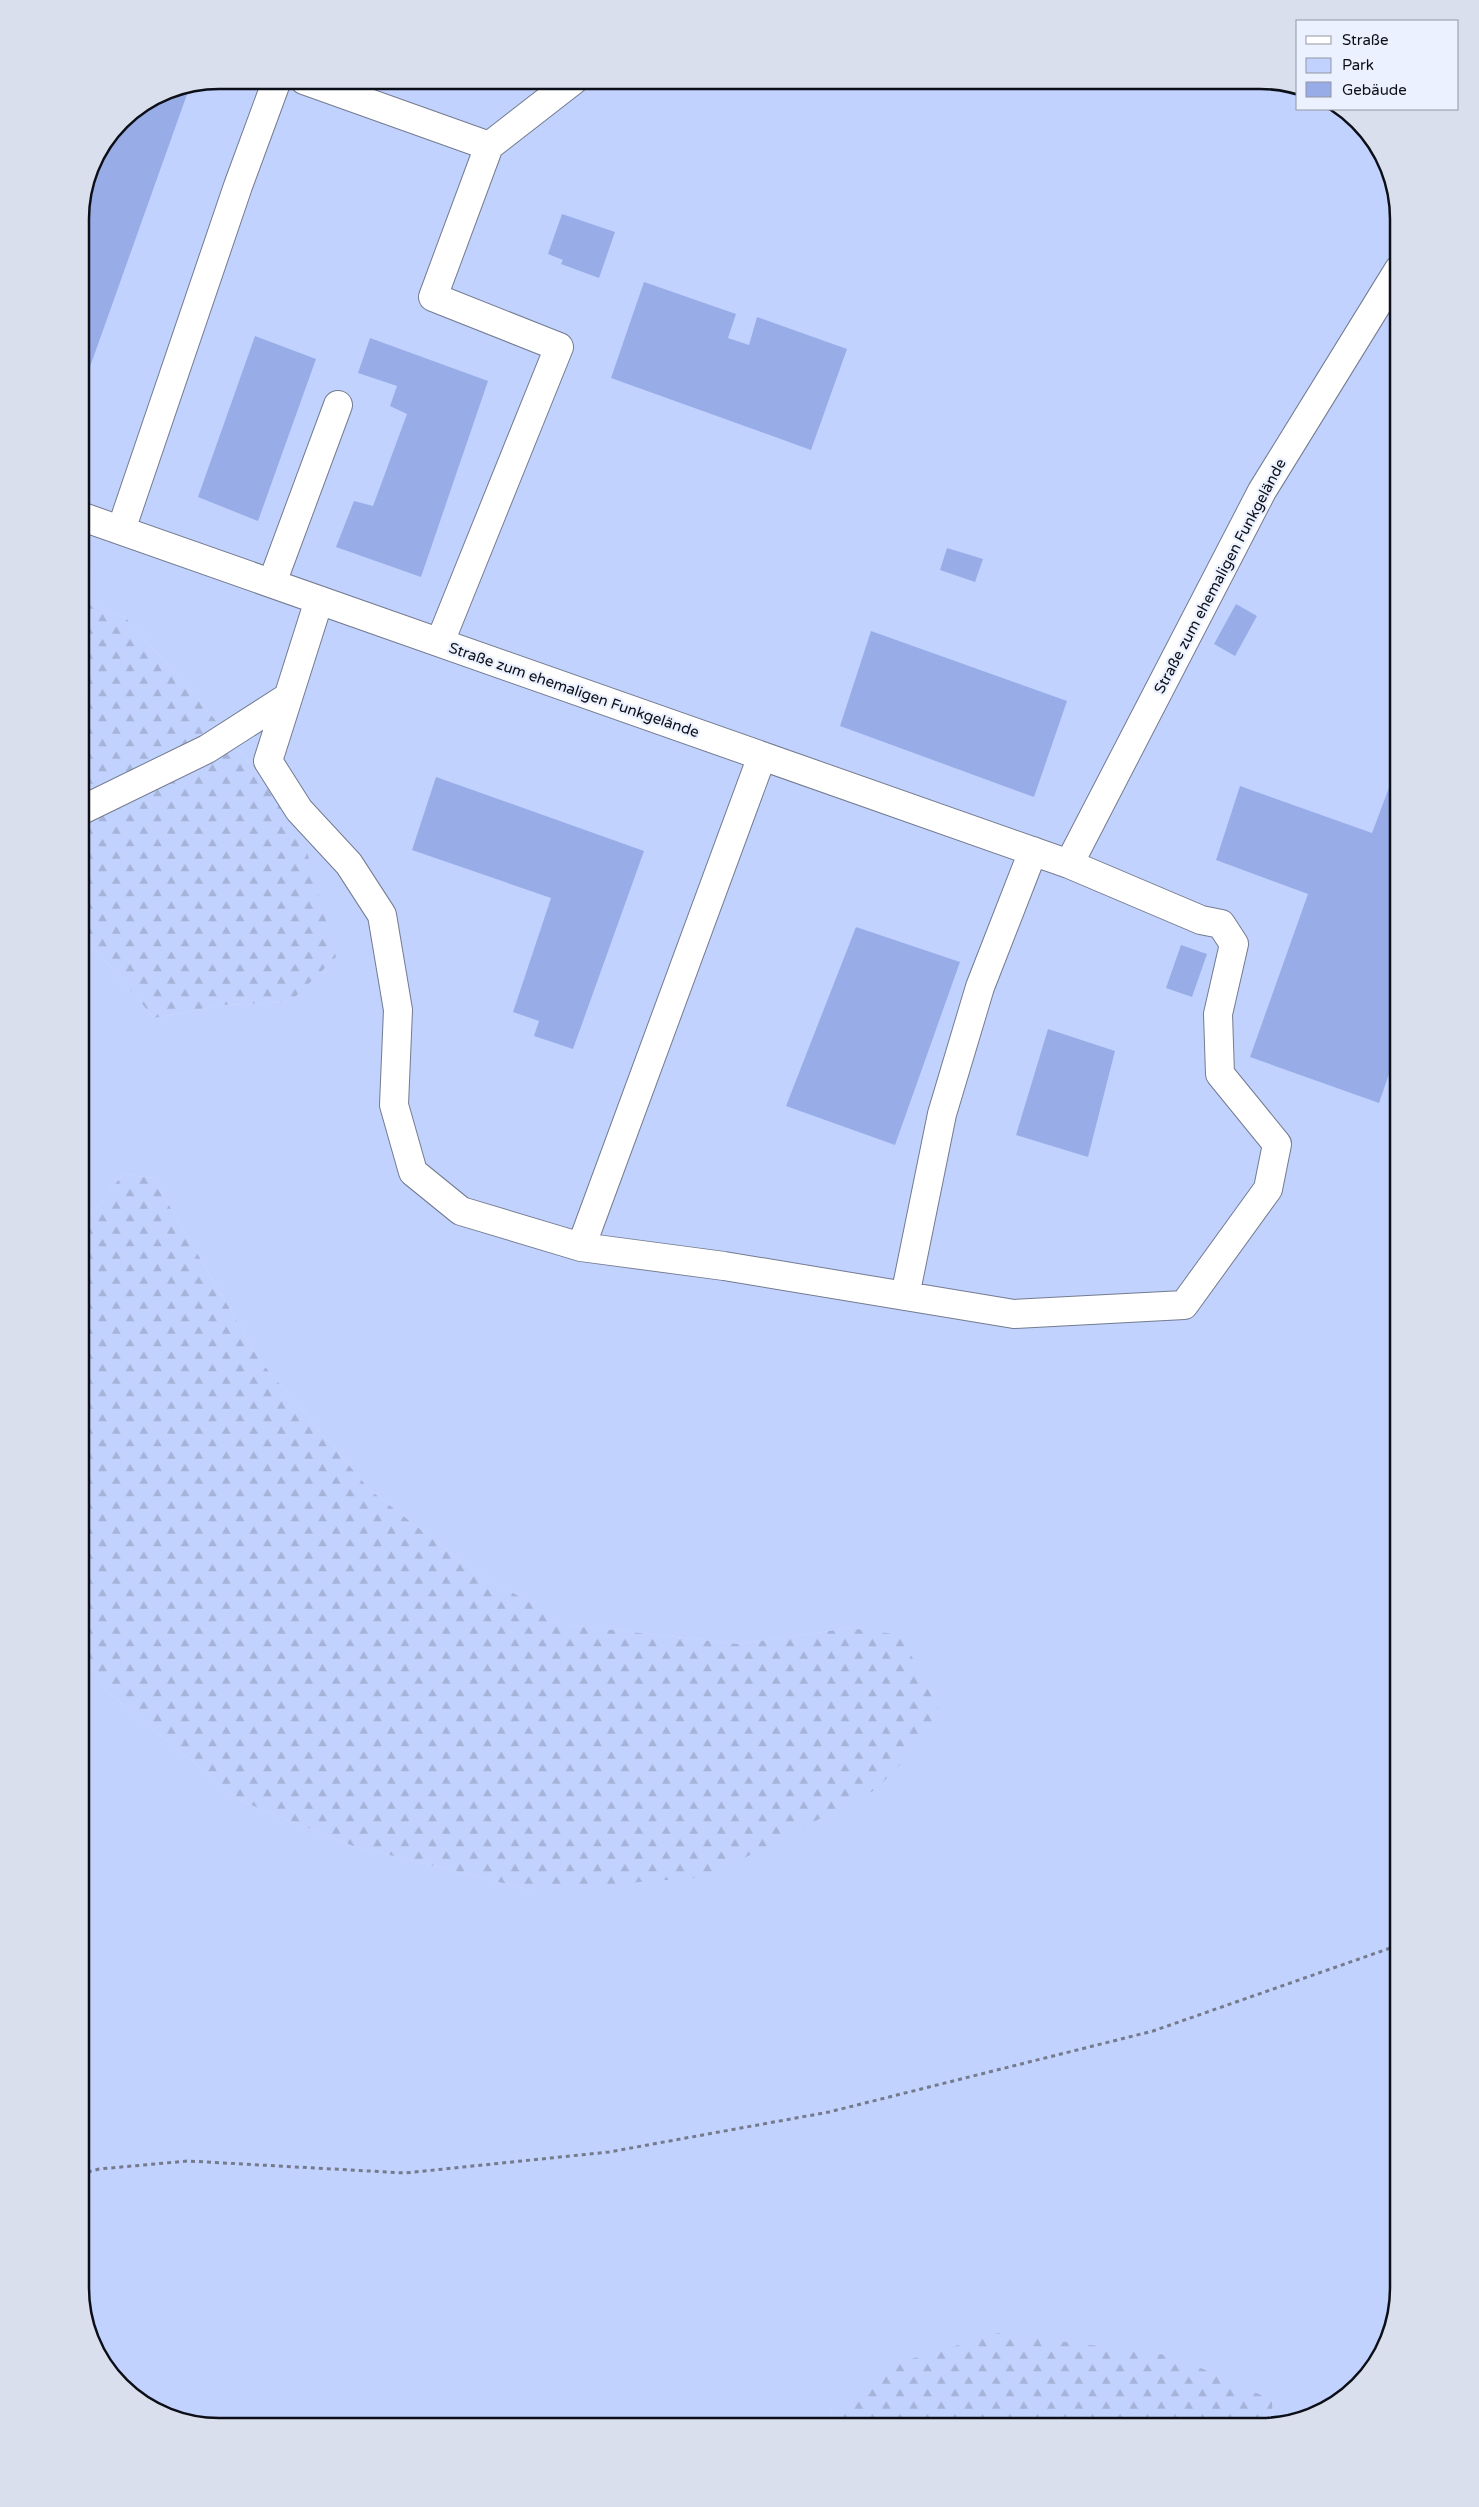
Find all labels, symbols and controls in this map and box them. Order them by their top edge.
legend [1296,20,1459,110]
text: Straße [1342,31,1388,49]
text: Park [1342,56,1374,74]
text: Gebäude [1342,81,1407,99]
street label: Straße zum ehemaligen Funkgelände [1150,455,1290,697]
street label: Straße zum ehemaligen Funkgelände [446,639,702,741]

